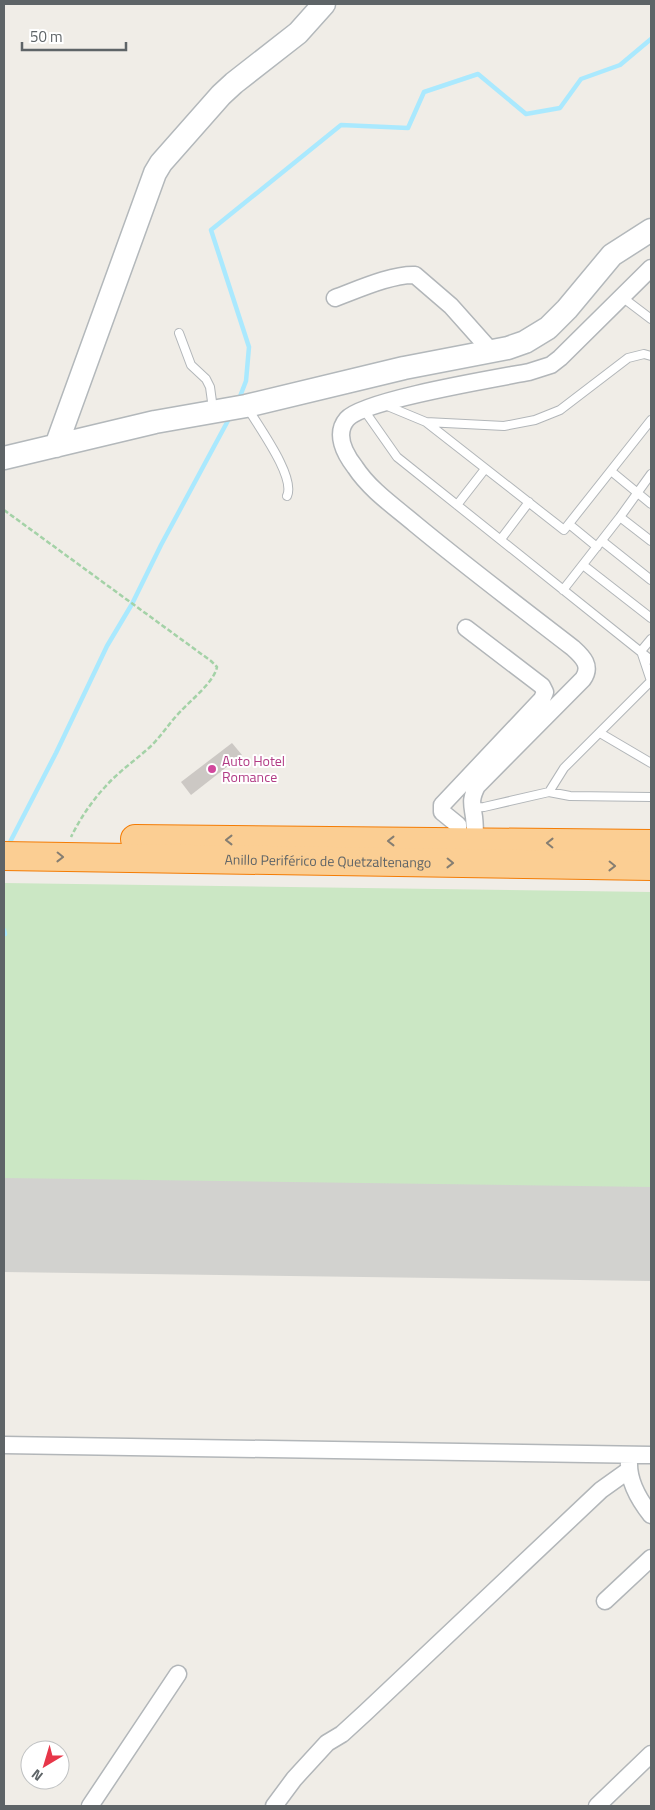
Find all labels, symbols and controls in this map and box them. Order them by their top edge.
scale bar [22,20,126,52]
text: 50 m [30,25,63,48]
place label: Auto Hotel Romance [222,750,285,787]
marker: Auto Hotel Romance [206,763,218,775]
one-way arrow [224,835,232,845]
one-way arrow [387,836,394,846]
one-way arrow [546,838,554,848]
street label: Anillo Periférico de Quetzaltenango [224,848,432,873]
one-way arrow [56,852,64,862]
one-way arrow [446,858,454,868]
one-way arrow [609,860,617,871]
north arrow [20,1740,70,1790]
text: N [26,1764,47,1787]

